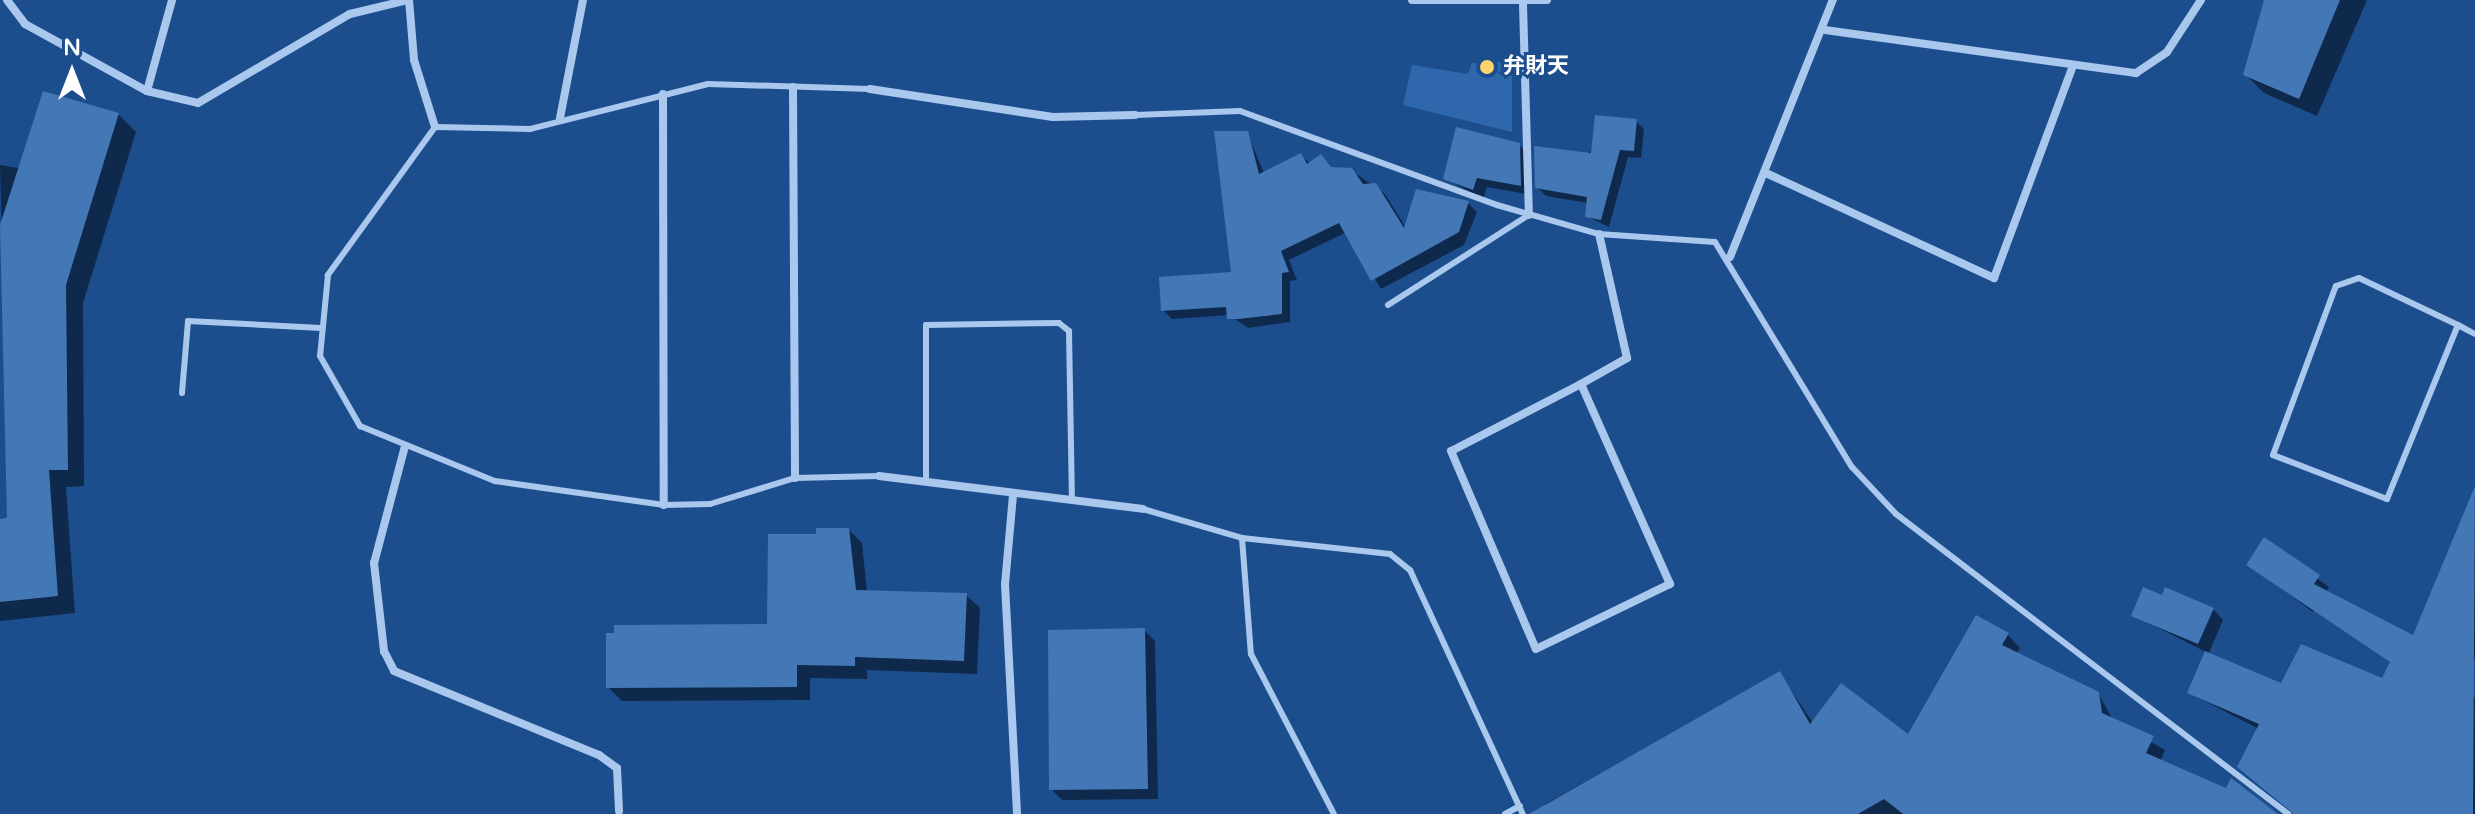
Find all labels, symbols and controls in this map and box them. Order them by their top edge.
north arrow [32,32,112,112]
text: N [63,35,81,61]
place label: 弁財天 [1503,54,1569,80]
marker: 弁財天 [1478,58,1496,76]

